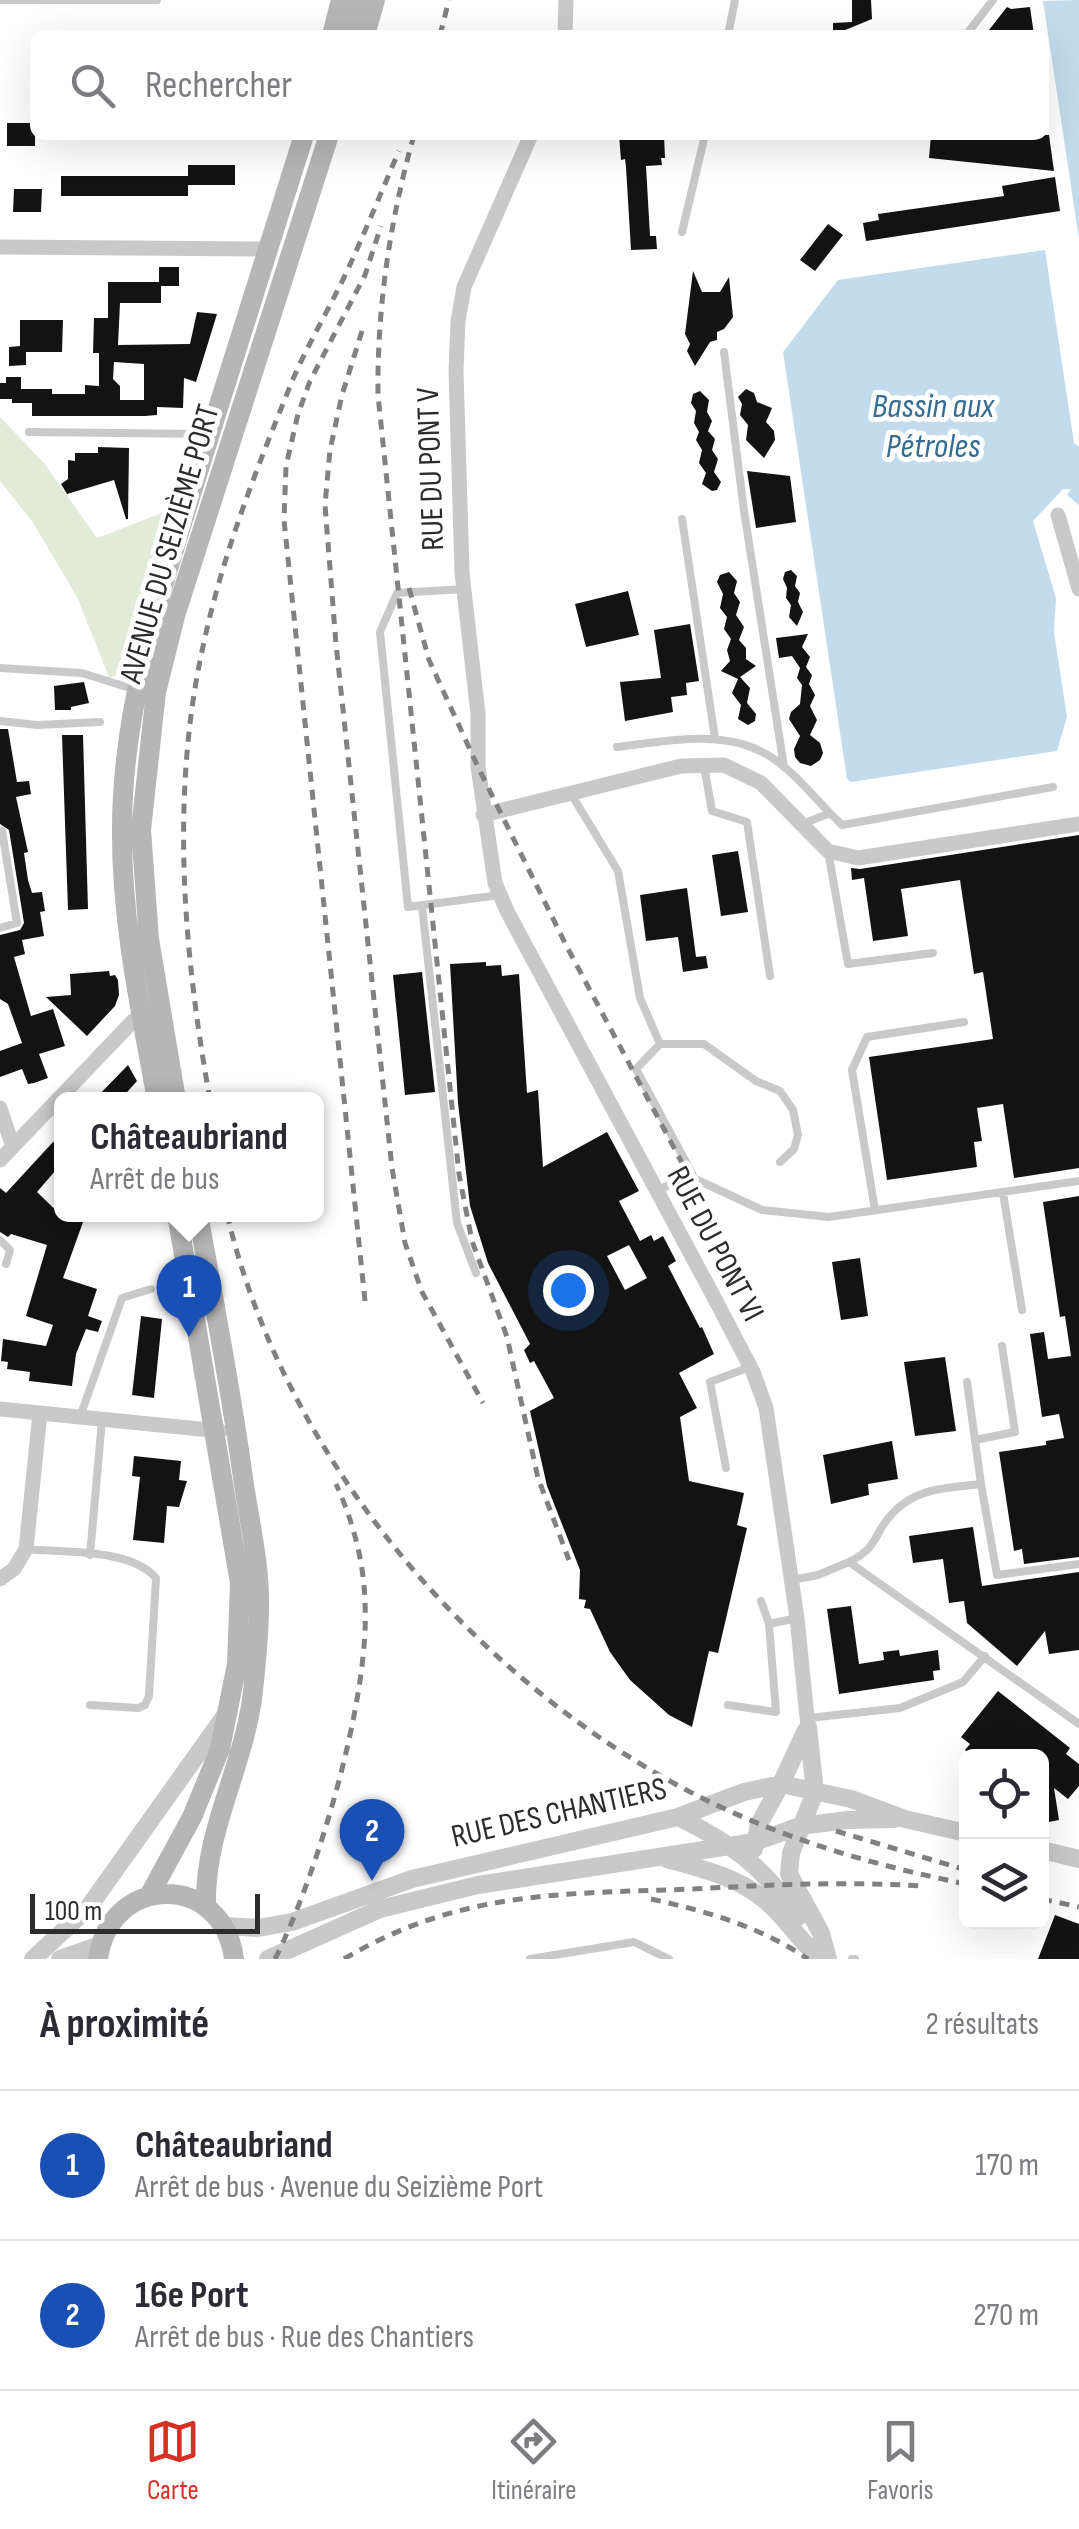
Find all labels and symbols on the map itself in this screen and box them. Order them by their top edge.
water label: Bassin aux Pétroles [872,385,995,468]
street label: RUE DU PONT V [409,386,453,551]
street label: AVENUE DU SEIZIÈME PORT [111,400,228,689]
street label: RUE DU PONT VI [658,1160,772,1328]
pin: 1 [156,1254,222,1337]
your location [543,1265,594,1316]
street label: RUE DES CHANTIERS [448,1769,670,1857]
pin: 2 [340,1798,404,1881]
scale bar [30,1889,260,1934]

